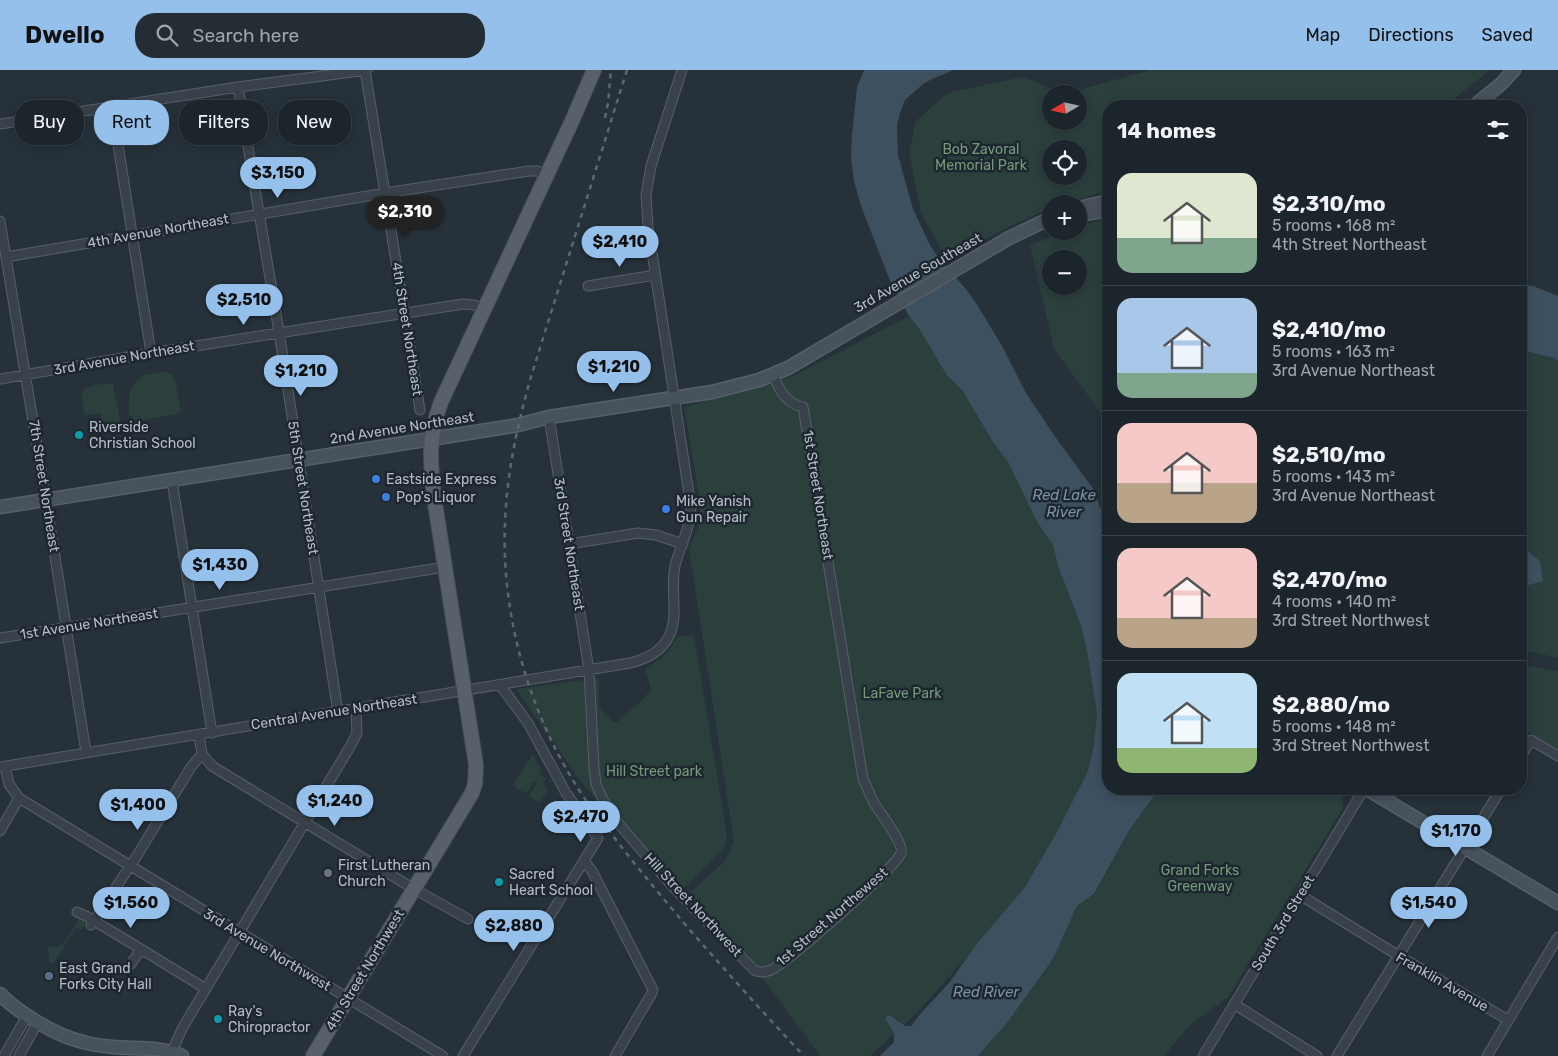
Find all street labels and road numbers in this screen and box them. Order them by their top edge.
street label: 4th Avenue Northeast [86,210,231,252]
street label: 3rd Avenue Southeast [851,229,985,317]
street label: 4th Street Northeast [388,261,426,398]
street label: 3rd Avenue Northeast [52,337,196,379]
street label: 2nd Avenue Northeast [329,408,476,448]
street label: 7th Street Northeast [25,419,63,554]
street label: 5th Street Northeast [284,420,322,556]
street label: 1st Street Northeast [799,429,837,562]
street label: 3rd Street Northeast [550,476,588,612]
street label: 1st Avenue Northeast [19,605,160,643]
street label: Central Avenue Northeast [250,690,419,734]
street label: Hill Street Northwest [640,849,746,961]
street label: 1st Street Northewest [773,864,892,970]
street label: South 3rd Street [1248,872,1318,974]
street label: 3rd Avenue Northwest [200,905,334,995]
street label: 4th Street Northwest [322,906,408,1034]
street label: Franklin Avenue [1393,949,1491,1015]

